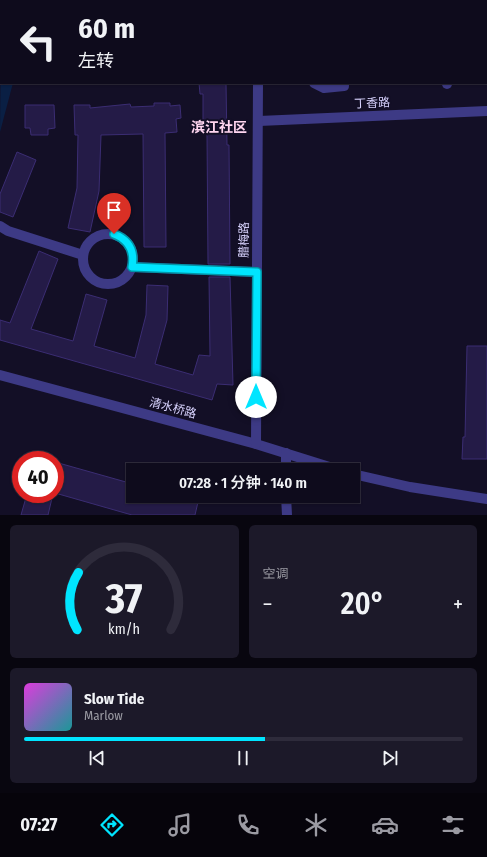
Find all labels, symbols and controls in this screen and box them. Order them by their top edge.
text: 60 m [78,12,135,45]
icon: left [12,16,64,68]
text: 左转 [78,50,114,72]
street label: 丁香路 [354,95,390,111]
district label: 滨江社区 [191,119,247,136]
pin [97,193,131,234]
icon: arrive [103,199,125,221]
street label: 腊梅路 [237,222,251,258]
position arrow [235,376,277,418]
street label: 清水桥路 [148,395,198,421]
speed limit sign: 40 [12,451,64,503]
text: 07:28 · 1 分钟 · 140 m [179,474,307,492]
text: 空调 [263,566,289,581]
text: 37 [105,573,143,623]
text: 20° [341,586,385,622]
text: − [263,591,272,618]
text: + [453,591,463,618]
text: km/h [108,620,140,637]
text: Slow Tide [84,690,144,708]
text: Marlow [84,708,123,723]
icon: previous [86,747,108,769]
icon: pause [232,747,254,769]
icon: next [379,747,401,769]
icon: directions [98,811,126,839]
icon: music [166,811,194,839]
icon: phone [234,811,262,839]
icon: climate [302,811,330,839]
icon: car [371,811,399,839]
icon: filters [439,811,467,839]
text: 07:27 [20,814,57,836]

